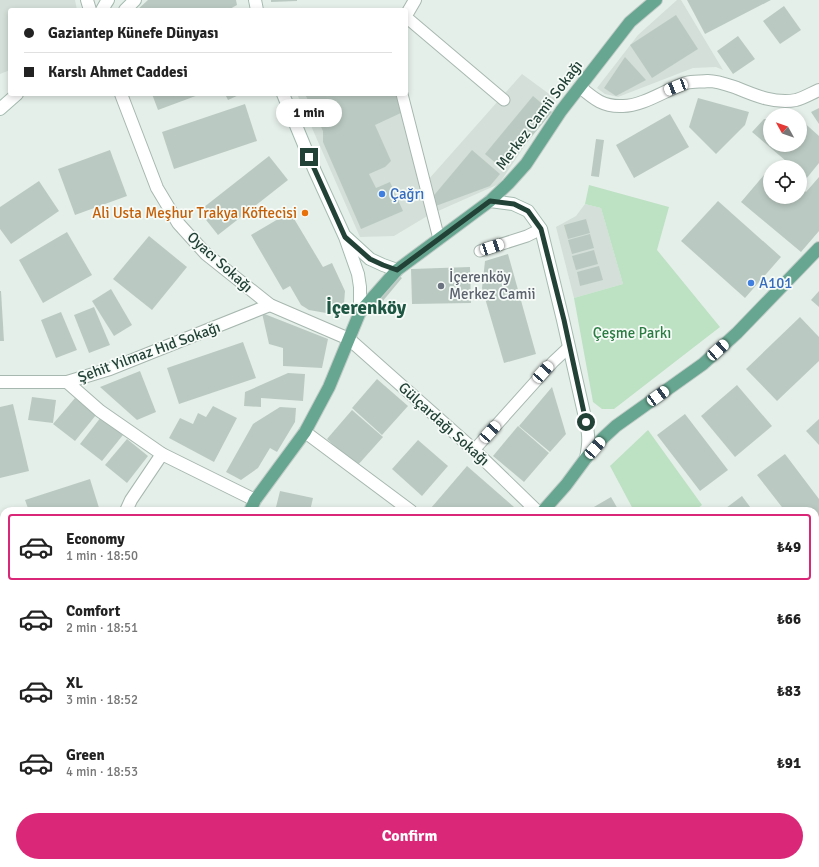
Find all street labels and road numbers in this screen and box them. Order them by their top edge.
street label: Merkez Camii Sokağı [492,56,586,174]
street label: Oyacı Sokağı [183,228,257,296]
street label: Şehit Yılmaz Hıd Sokağı [75,318,223,386]
street label: Gülçardağı Sokağı [395,378,493,470]

